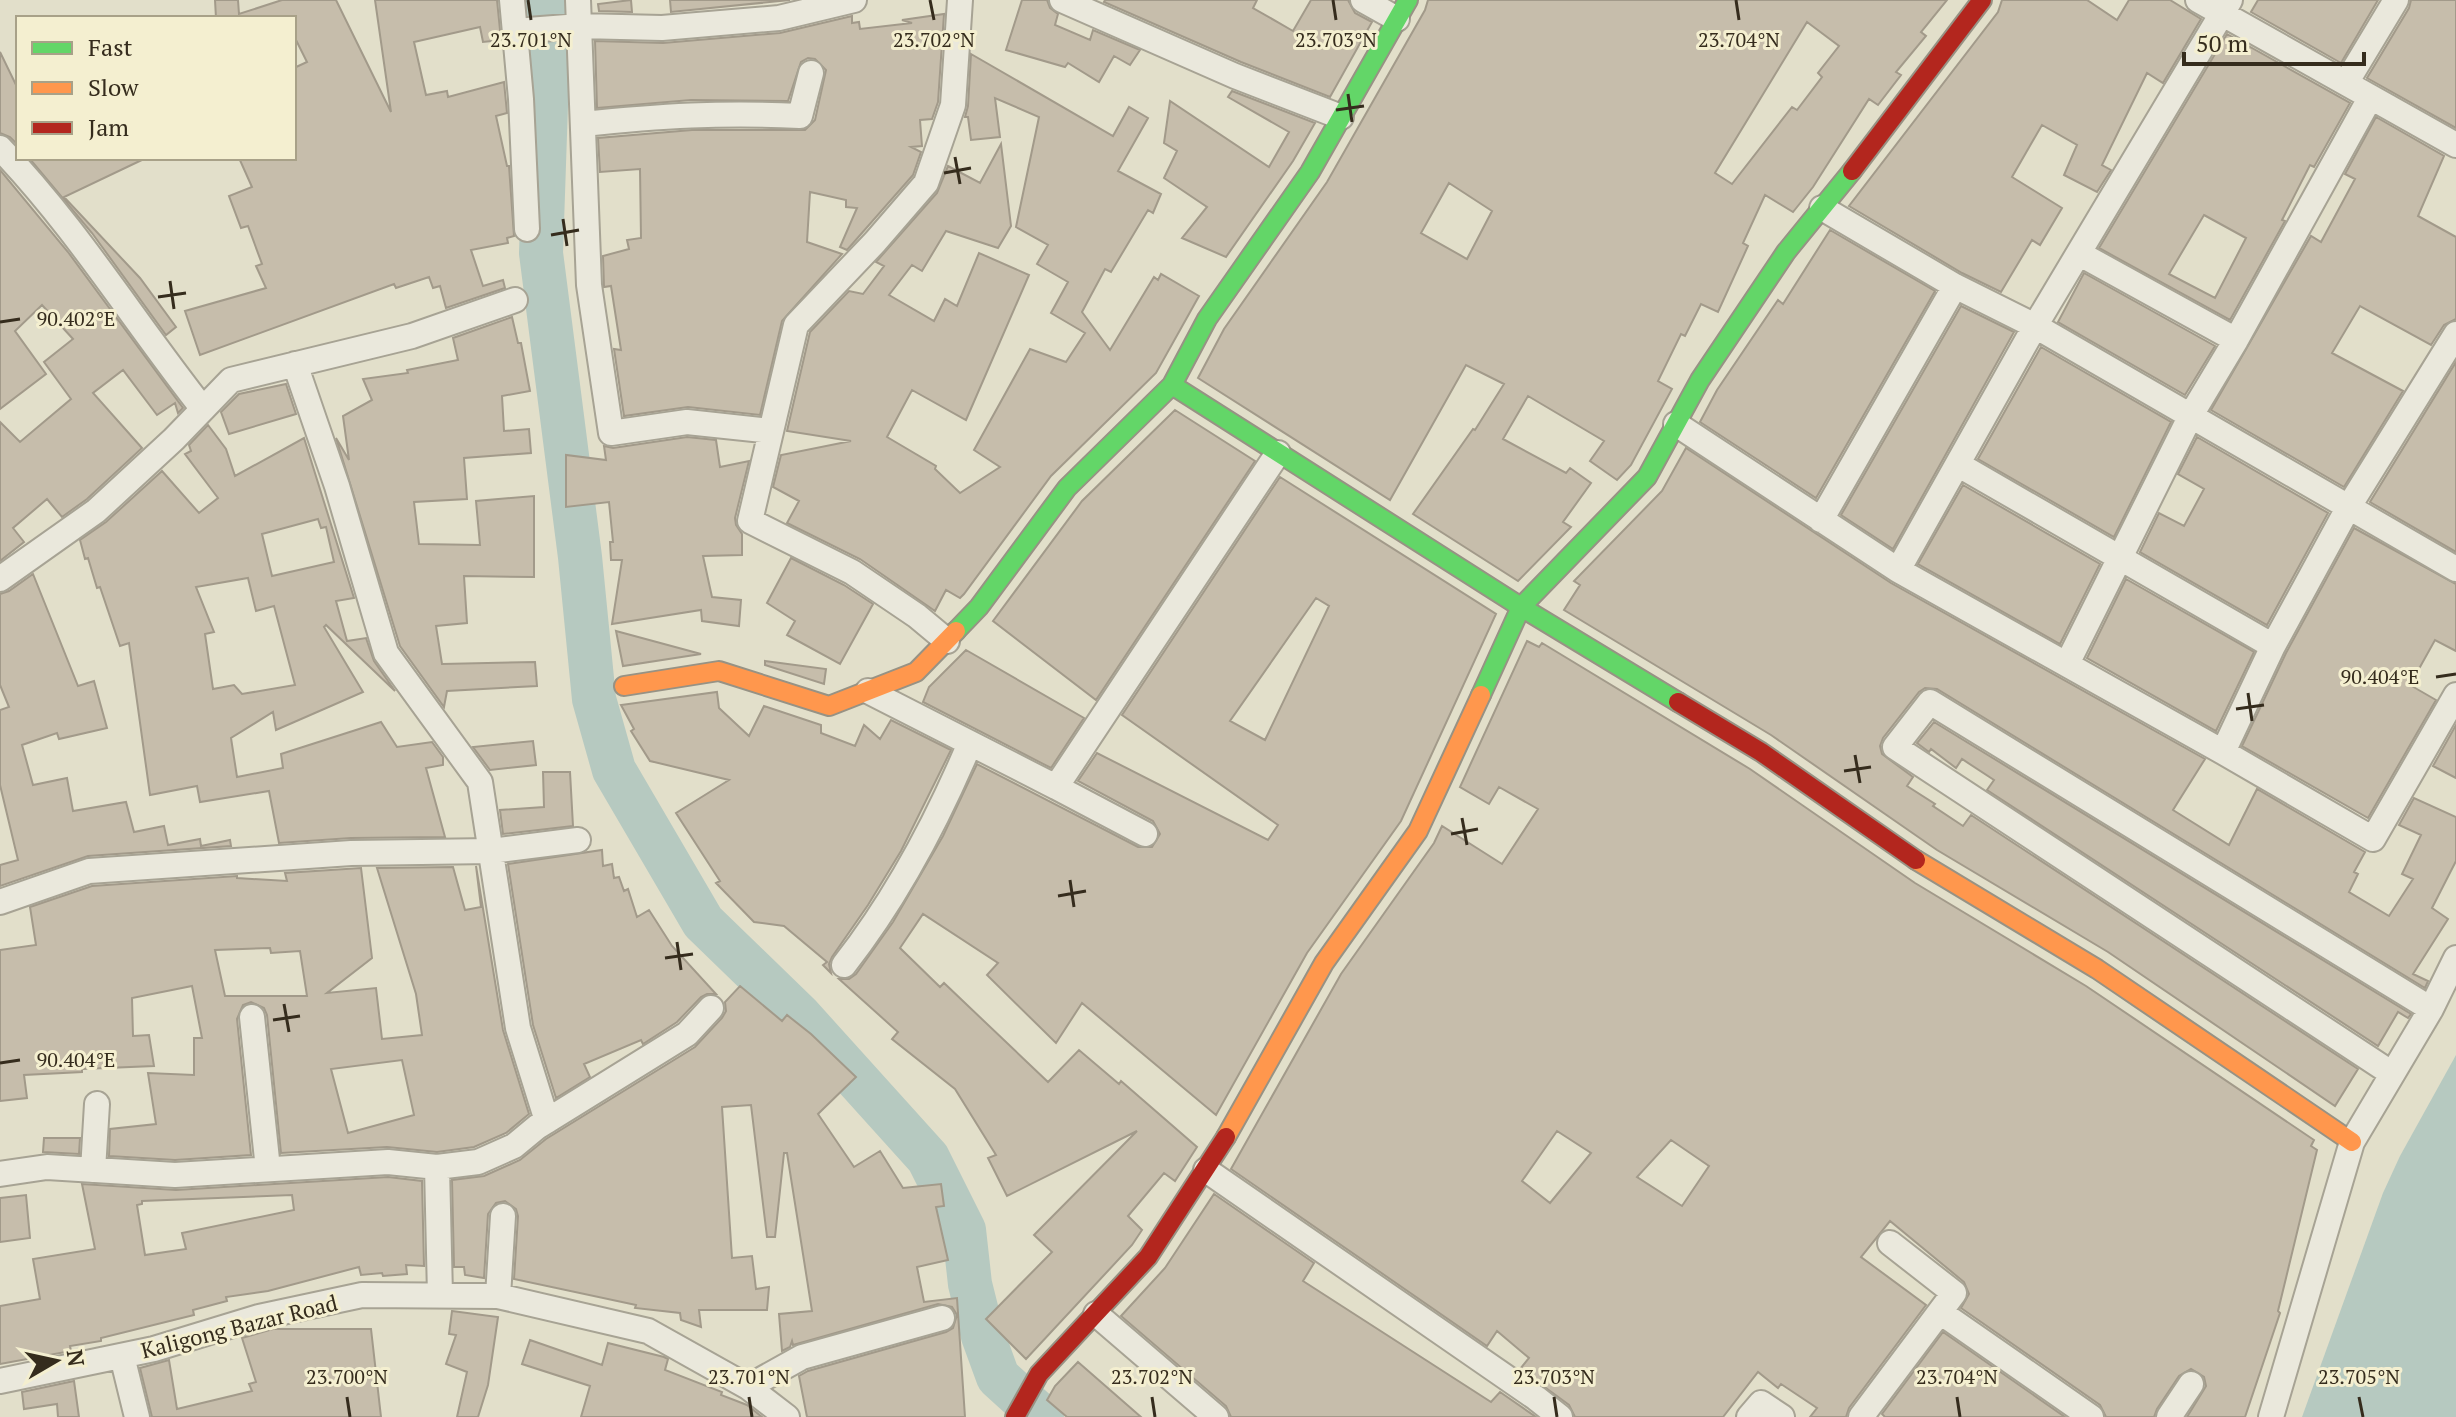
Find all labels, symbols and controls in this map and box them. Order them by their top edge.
legend [16,16,296,160]
scale bar [2184,16,2364,66]
text: 23.701°N [490,26,572,53]
text: 23.702°N [893,26,975,53]
text: 23.703°N [1295,26,1377,53]
text: 23.704°N [1698,26,1780,53]
text: 50 m [2196,27,2248,59]
text: Fast [88,31,133,63]
text: Slow [88,71,139,103]
text: Jam [88,111,129,143]
text: 90.402°E [37,305,116,332]
text: 90.404°E [2341,663,2420,690]
text: 90.404°E [37,1046,116,1073]
street label: Kaligong Bazar Road [138,1288,340,1364]
north arrow [16,1321,96,1401]
text: N [61,1347,92,1369]
text: 23.700°N [306,1363,388,1390]
text: 23.701°N [708,1363,790,1390]
text: 23.702°N [1111,1363,1193,1390]
text: 23.703°N [1513,1363,1595,1390]
text: 23.704°N [1916,1363,1998,1390]
text: 23.705°N [2318,1363,2400,1390]

